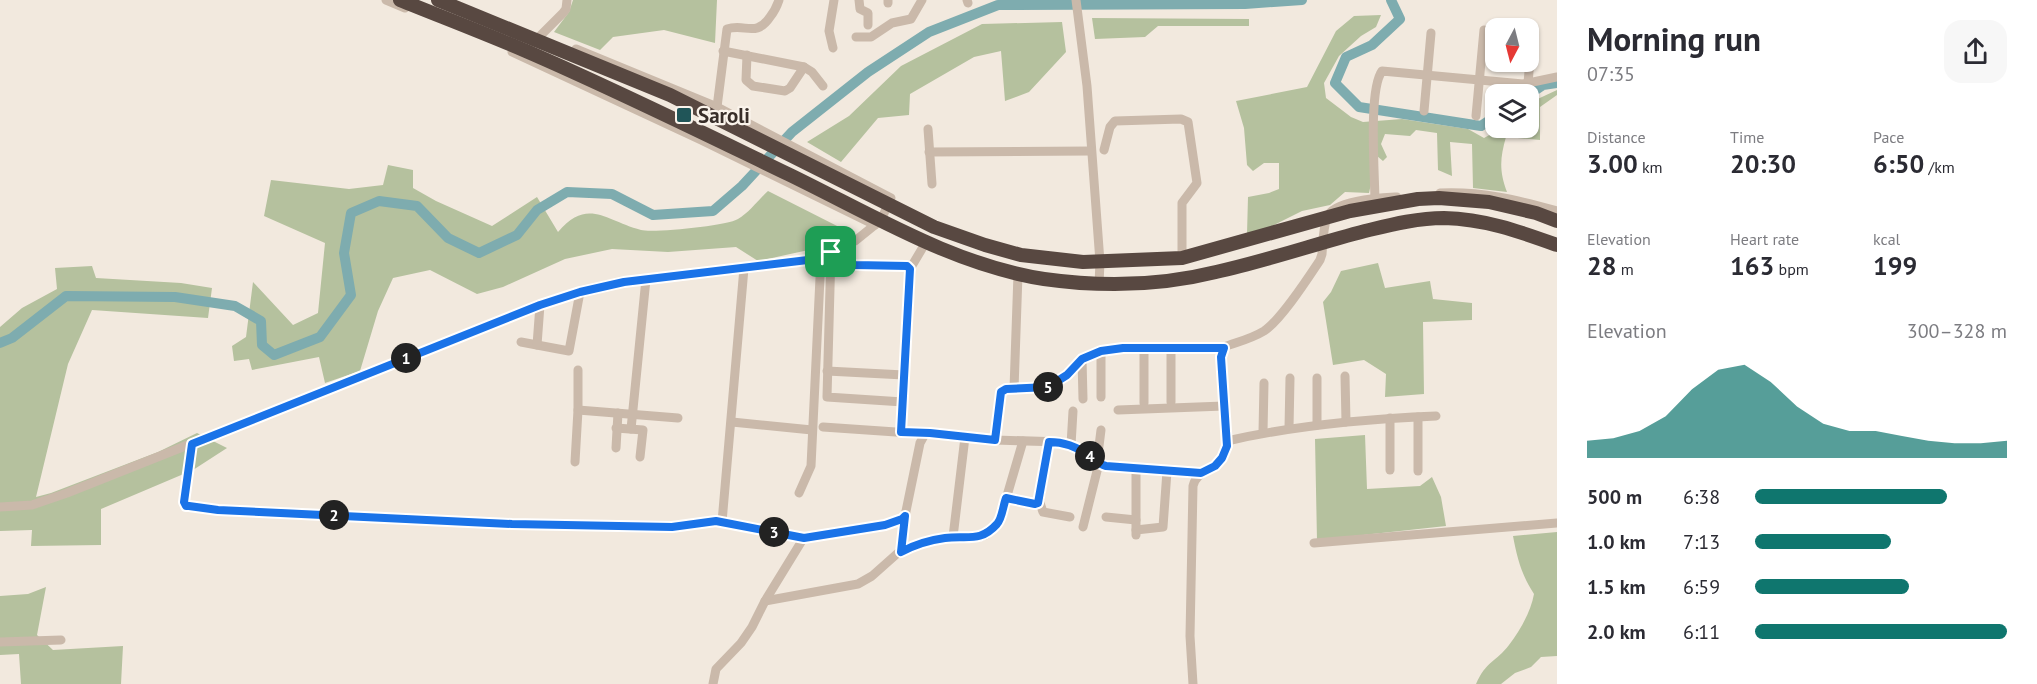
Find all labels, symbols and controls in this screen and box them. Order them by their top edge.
text: Morning run [1587,17,1761,60]
north arrow [1485,18,1539,72]
map controls [1485,18,1539,138]
button: share [1944,20,2007,83]
text: 07:35 [1587,61,1635,87]
button: layers [1485,84,1539,138]
place label: Saroli [698,102,750,129]
marker: Saroli [675,106,693,124]
text: Distance [1587,127,1646,147]
text: Time [1730,127,1764,147]
text: Pace [1873,127,1904,147]
text: 3.00 [1587,147,1638,180]
text: 20:30 [1730,147,1796,180]
text: 6:50 [1873,147,1924,180]
text: km [1638,157,1663,177]
text: /km [1924,157,1955,177]
pin [805,226,856,277]
text: Elevation [1587,229,1651,249]
text: Heart rate [1730,229,1799,249]
text: kcal [1873,229,1900,249]
icon: arrive [814,235,847,268]
text: 28 [1587,249,1616,282]
text: 163 [1730,249,1774,282]
text: 199 [1873,249,1917,282]
text: m [1616,259,1634,279]
text: bpm [1774,259,1809,279]
text: Elevation [1587,318,1667,344]
text: 300–328 m [1907,318,2007,344]
pin: 1 [391,343,421,373]
text: 1 [401,348,411,368]
pin: 5 [1033,372,1063,402]
text: 5 [1043,377,1053,397]
pin: 4 [1075,441,1105,471]
text: 4 [1085,446,1095,466]
text: 500 m [1587,484,1642,510]
text: 6:38 [1683,484,1720,510]
pin: 2 [319,500,349,530]
text: 2 [329,505,339,525]
pin: 3 [759,517,789,547]
text: 3 [769,522,779,542]
text: 1.0 km [1587,529,1646,555]
text: 7:13 [1683,529,1720,555]
text: 1.5 km [1587,574,1646,600]
text: 6:59 [1683,574,1720,600]
text: 2.0 km [1587,619,1646,645]
text: 6:11 [1683,619,1720,645]

